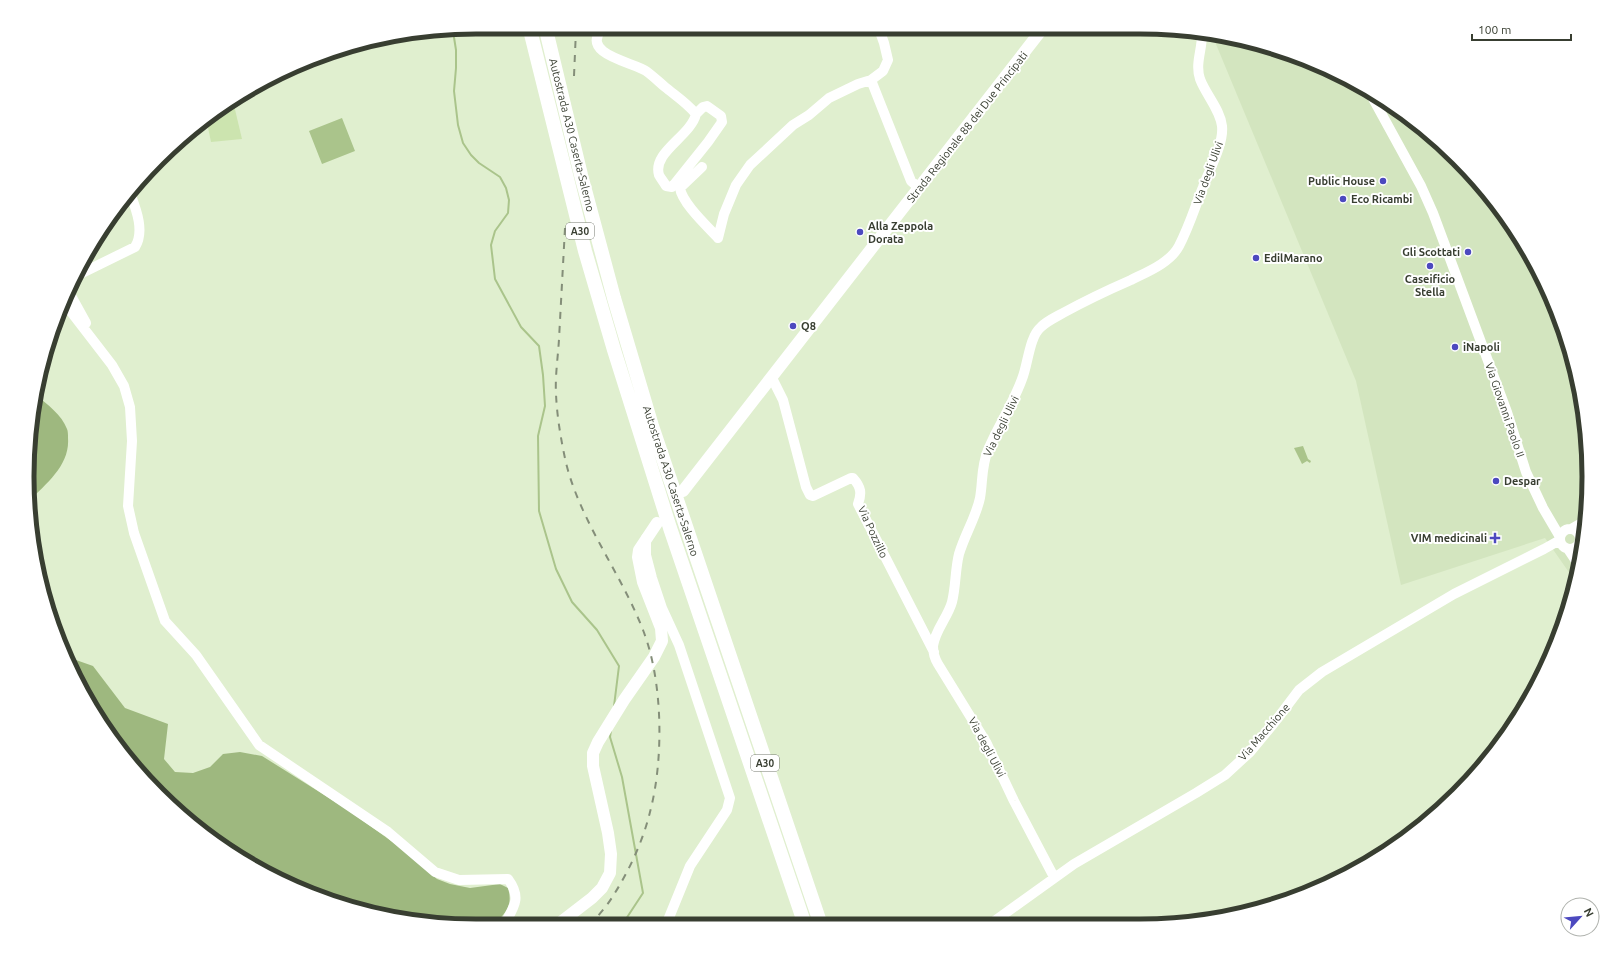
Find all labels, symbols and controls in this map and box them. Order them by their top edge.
scale bar [1472,16,1571,42]
text: 100 m [1478,23,1511,36]
street label: Strada Regionale 88 dei Due Principati [904,49,1030,205]
street label: Autostrada A30 Caserta-Salerno [547,57,597,213]
street label: Via degli Ulivi [1191,140,1225,206]
place label: Public House [1308,175,1375,187]
marker: Public House [1378,176,1388,186]
place label: Eco Ricambi [1351,193,1412,205]
marker: Eco Ricambi [1338,194,1348,204]
place label: Alla Zeppola Dorata [868,220,933,245]
road number: A30 [566,223,594,239]
marker: Alla Zeppola Dorata [855,227,865,237]
place label: Gli Scottati [1402,246,1460,258]
marker: Gli Scottati [1463,247,1473,257]
place label: EdilMarano [1264,252,1323,264]
marker: EdilMarano [1251,253,1261,263]
marker: Caseificio Stella [1425,261,1435,271]
place label: Caseificio Stella [1405,273,1456,298]
place label: Q8 [801,320,816,332]
marker: Q8 [788,321,798,331]
place label: iNapoli [1463,341,1500,353]
marker: iNapoli [1450,342,1460,352]
street label: Via Giovanni Paolo II [1483,361,1527,459]
street label: Via degli Ulivi [981,394,1021,458]
street label: Autostrada A30 Caserta-Salerno [641,404,701,558]
place label: Despar [1504,475,1541,487]
marker: Despar [1491,476,1501,486]
street label: Via Pozzillo [856,504,890,560]
place label: VIM medicinali [1411,532,1487,544]
marker: VIM medicinali [1490,533,1500,543]
street label: Via Macchione [1236,701,1292,763]
street label: Via degli Ulivi [966,715,1008,779]
road number: A30 [751,755,779,771]
north arrow [1560,897,1600,937]
text: N [1582,906,1596,919]

